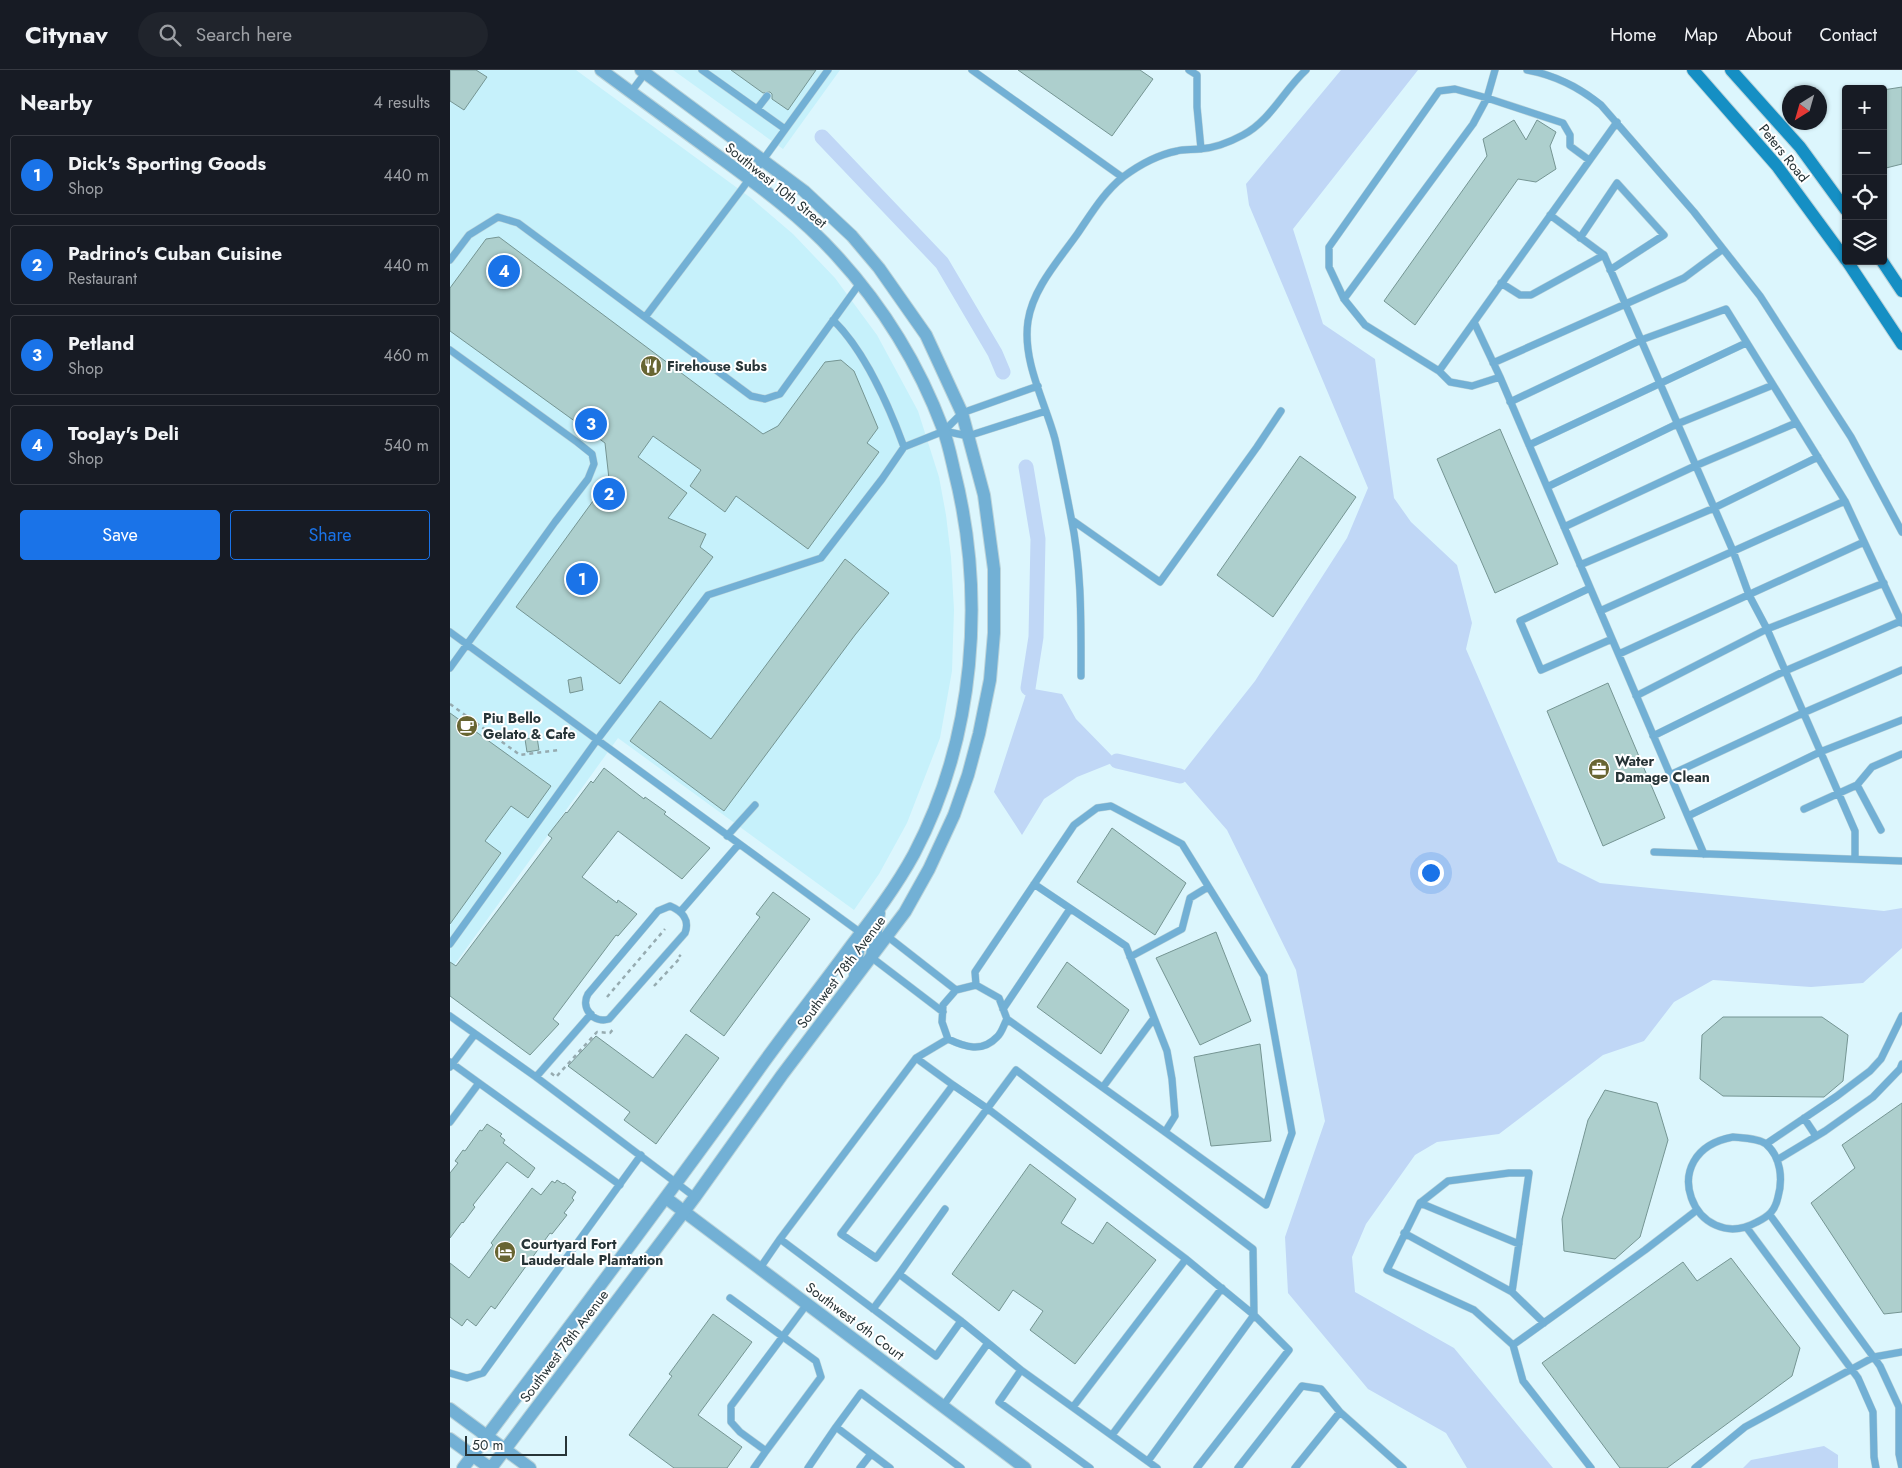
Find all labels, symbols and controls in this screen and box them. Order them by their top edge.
search box [138,12,488,57]
text: Citynav [25,17,108,52]
icon: search [156,21,184,49]
text: Search here [196,21,292,48]
text: Home [1610,22,1656,48]
text: Map [1684,22,1718,48]
text: About [1746,22,1791,48]
text: Contact [1819,22,1877,48]
north arrow [1782,85,1827,130]
map controls [1842,85,1887,265]
button: + [1842,85,1887,130]
text: Nearby [20,88,92,118]
text: 4 results [374,91,430,114]
street label: Peters Road [1754,120,1814,186]
button: − [1842,130,1887,175]
street label: Southwest 10th Street [721,138,832,233]
text: Dick's Sporting Goods [68,150,266,177]
text: 1 [33,164,41,187]
text: 440 m [383,164,429,187]
button: locate [1842,175,1887,220]
text: Shop [68,177,103,200]
button: layers [1842,220,1887,265]
text: Padrino's Cuban Cuisine [68,240,282,267]
pin: 4 [488,252,520,290]
text: 2 [32,254,42,277]
text: 440 m [383,254,429,277]
text: Restaurant [68,267,137,290]
text: Petland [68,330,134,357]
text: 3 [32,344,42,367]
text: 460 m [384,344,429,367]
restaurant icon: Firehouse Subs [639,354,663,378]
place label: Firehouse Subs [667,356,767,376]
text: Shop [68,357,103,380]
pin: 3 [575,405,607,443]
text: TooJay's Deli [68,420,179,447]
text: 4 [31,434,43,457]
text: 540 m [384,434,429,457]
text: Shop [68,447,103,470]
pin: 2 [593,475,625,513]
button: Save [20,510,220,560]
button: Share [230,510,430,560]
pin: 1 [566,560,598,598]
place label: Piu Bello Gelato & Cafe [483,708,576,744]
cafe icon: Piu Bello Gelato & Cafe [455,714,479,738]
place label: Water Damage Clean [1615,751,1710,787]
office icon: Water Damage Clean [1587,757,1611,781]
your location [1418,860,1444,886]
street label: Southwest 78th Avenue [792,911,890,1033]
place label: Courtyard Fort Lauderdale Plantation [521,1234,663,1270]
hotel icon: Courtyard Fort Lauderdale Plantation [493,1240,517,1264]
street label: Southwest 6th Court [802,1277,909,1365]
street label: Southwest 78th Avenue [515,1285,613,1407]
scale bar [465,1433,568,1456]
text: 50 m [472,1435,503,1455]

